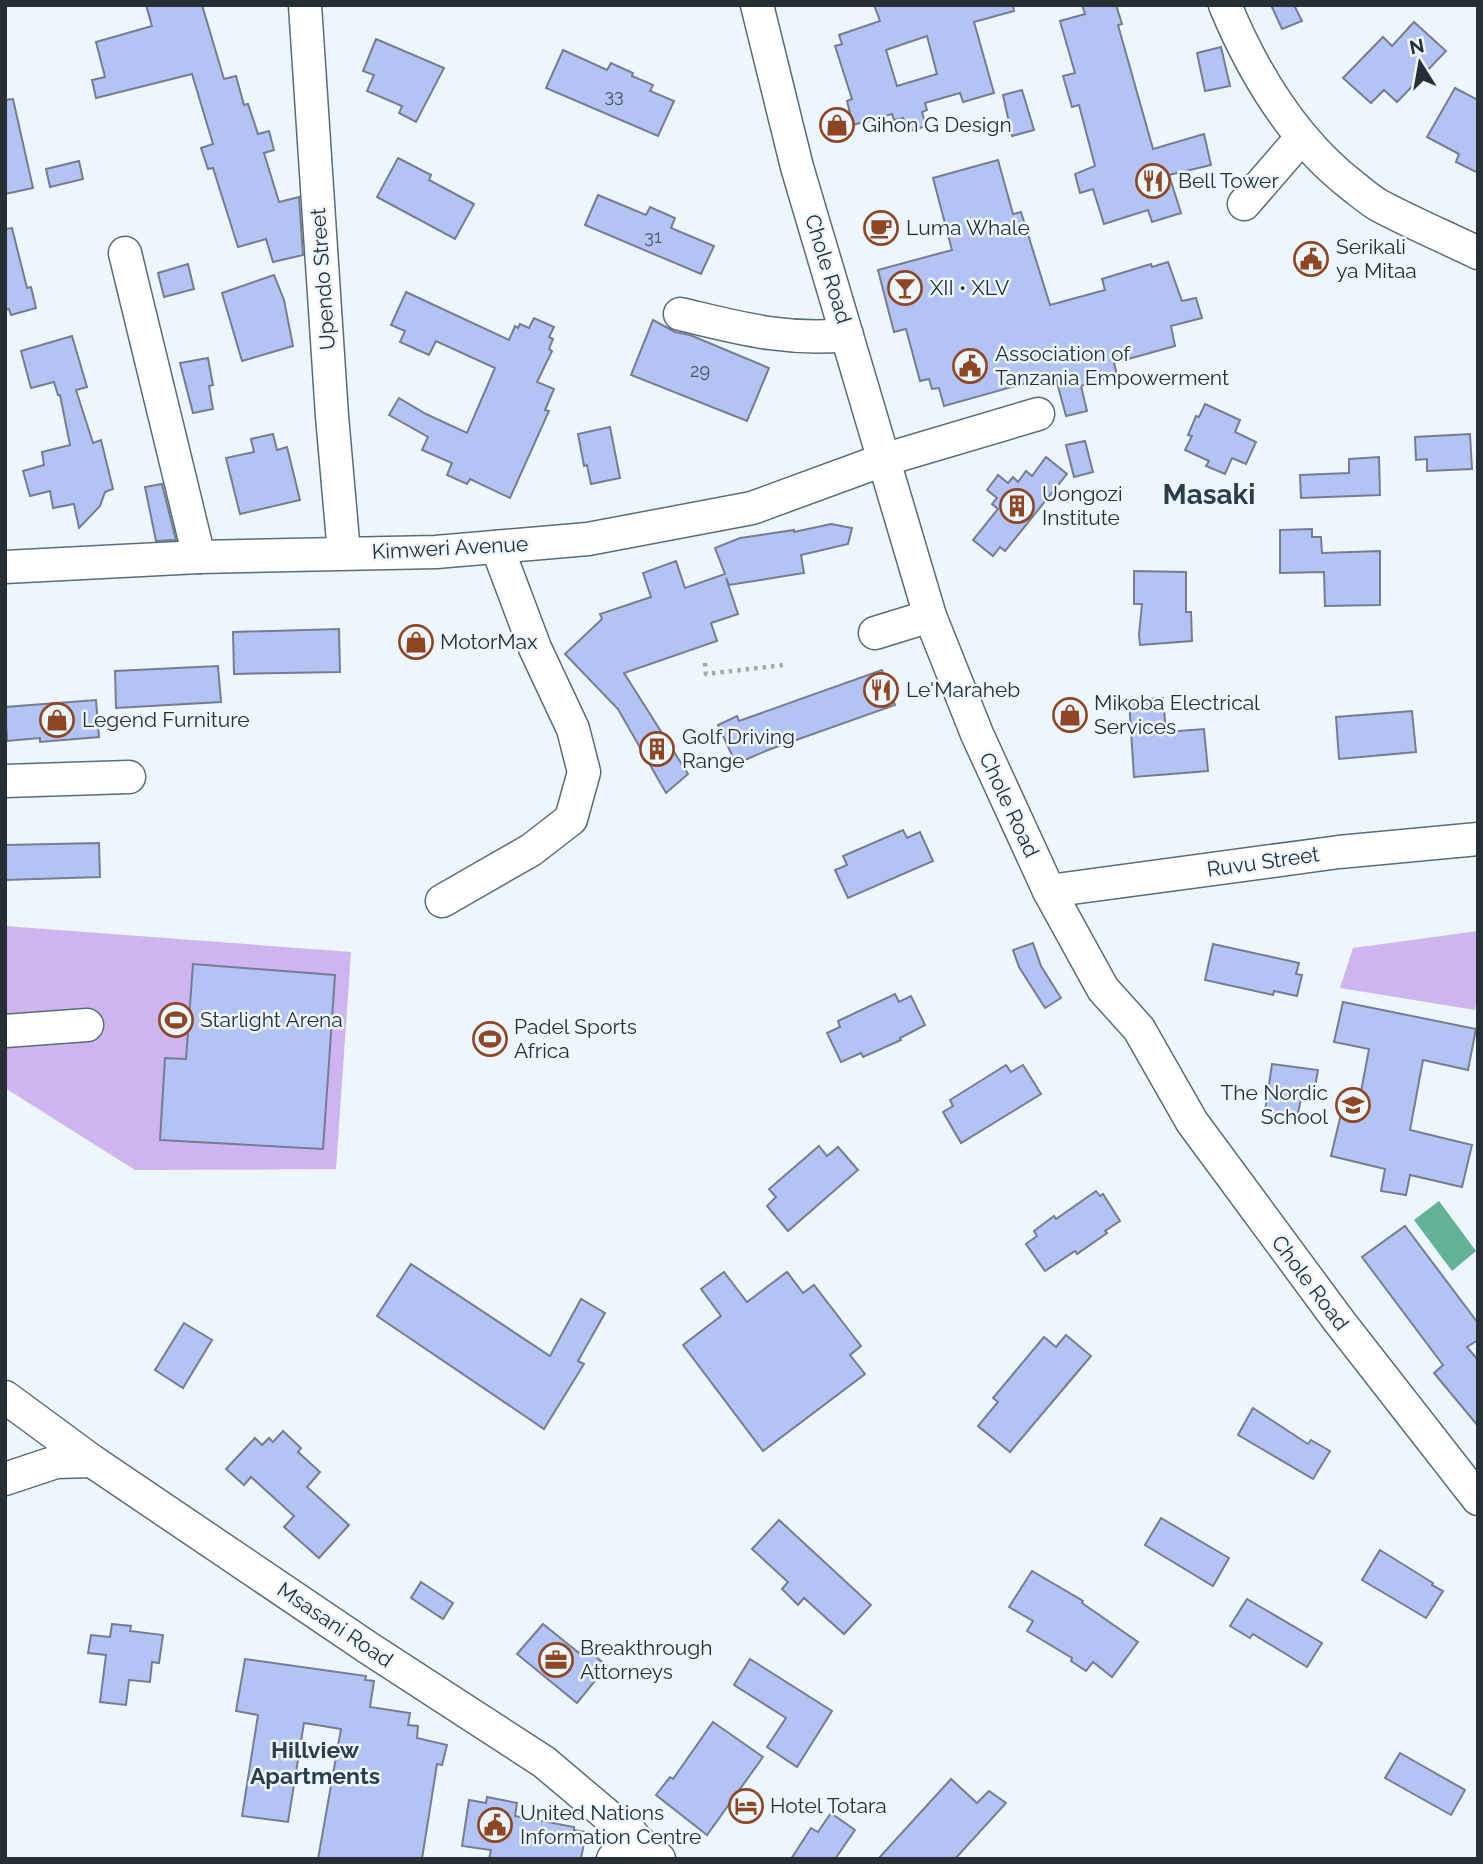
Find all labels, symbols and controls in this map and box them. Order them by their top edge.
north arrow [1385,28,1455,98]
text: N [1408,34,1426,58]
house number: 33 [604,85,624,106]
shop icon: Gihon G Design [818,106,856,144]
place label: Gihon G Design [862,112,1012,137]
restaurant icon: Bell Tower [1134,162,1172,200]
place label: Bell Tower [1178,168,1279,193]
street label: Upendo Street [305,207,340,351]
cafe icon: Luma Whale [862,209,900,247]
street label: Chole Road [800,211,857,327]
place label: Luma Whale [906,215,1030,240]
house number: 31 [644,226,662,247]
place label: Serikali ya Mitaa [1336,234,1417,283]
public building icon: Serikali ya Mitaa [1292,240,1330,278]
bar icon: XII • XLV [886,269,924,307]
place label: XII • XLV [930,275,1009,300]
place label: Association of Tanzania Empowerment [995,341,1229,390]
public building icon: Association of Tanzania Empowerment [951,347,989,385]
house number: 29 [690,360,710,381]
district label: Masaki [1163,478,1255,511]
place label: Uongozi Institute [1042,481,1123,530]
building icon: Uongozi Institute [998,487,1036,525]
street label: Kimweri Avenue [371,531,529,564]
shop icon: MotorMax [397,623,435,661]
place label: MotorMax [440,629,538,654]
restaurant icon: Le'Maraheb [862,671,900,709]
place label: Le'Maraheb [906,677,1020,702]
place label: Mikoba Electrical Services [1094,690,1260,739]
shop icon: Mikoba Electrical Services [1051,696,1089,734]
shop icon: Legend Furniture [38,701,76,739]
place label: Legend Furniture [82,707,250,732]
place label: Golf Driving Range [682,724,795,773]
building icon: Golf Driving Range [638,730,676,768]
street label: Chole Road [974,748,1045,861]
street label: Ruvu Street [1205,841,1321,882]
sports icon: Starlight Arena [157,1001,195,1039]
place label: Starlight Arena [200,1007,343,1032]
place label: Padel Sports Africa [514,1014,637,1063]
sports icon: Padel Sports Africa [471,1020,509,1058]
place label: The Nordic School [1220,1080,1328,1129]
school or university icon: The Nordic School [1334,1086,1372,1124]
street label: Chole Road [1266,1230,1354,1335]
street label: Msasani Road [273,1577,398,1672]
place label: Breakthrough Attorneys [580,1635,712,1684]
office icon: Breakthrough Attorneys [537,1641,575,1679]
district label: Hillview Apartments [250,1736,380,1789]
hotel icon: Hotel Totara [727,1787,765,1825]
place label: Hotel Totara [770,1793,887,1818]
place label: United Nations Information Centre [520,1800,701,1849]
public building icon: United Nations Information Centre [476,1806,514,1844]

